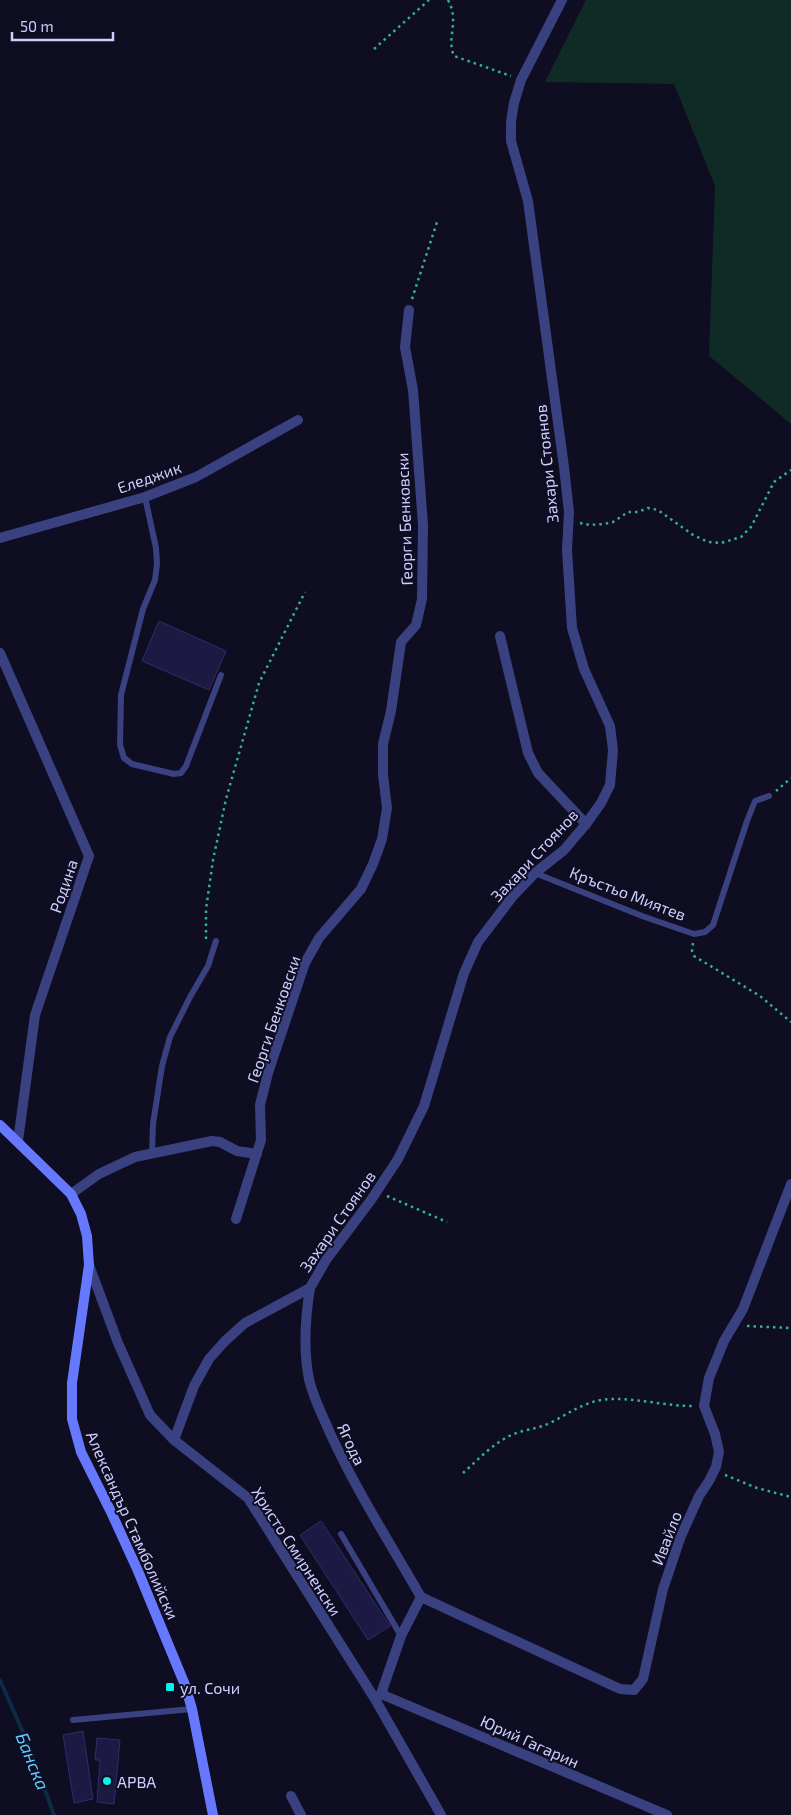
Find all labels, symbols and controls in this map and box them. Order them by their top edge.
scale bar [12,10,114,42]
text: 50 m [20,17,54,35]
street label: Захари Стоянов [530,404,562,524]
street label: Георги Бенковски [392,452,416,586]
street label: Еледжик [114,457,184,497]
street label: Захари Стоянов [486,805,582,905]
street label: Родина [45,857,81,915]
street label: Кръстьо Миятев [567,862,689,924]
street label: Георги Бенковски [242,953,304,1085]
street label: Захари Стоянов [295,1167,379,1275]
street label: Ягода [334,1420,370,1468]
street label: Александър Стамболийски [83,1428,183,1622]
street label: Христо Смирненски [248,1483,346,1619]
street label: Ивайло [647,1508,685,1568]
place label: ул. Сочи [180,1678,240,1698]
marker: ул. Сочи [164,1681,176,1693]
street label: Юрий Гагарин [478,1711,582,1771]
water label: Банска [12,1729,54,1793]
place label: АРВА [117,1772,156,1791]
marker: АРВА [101,1775,113,1787]

